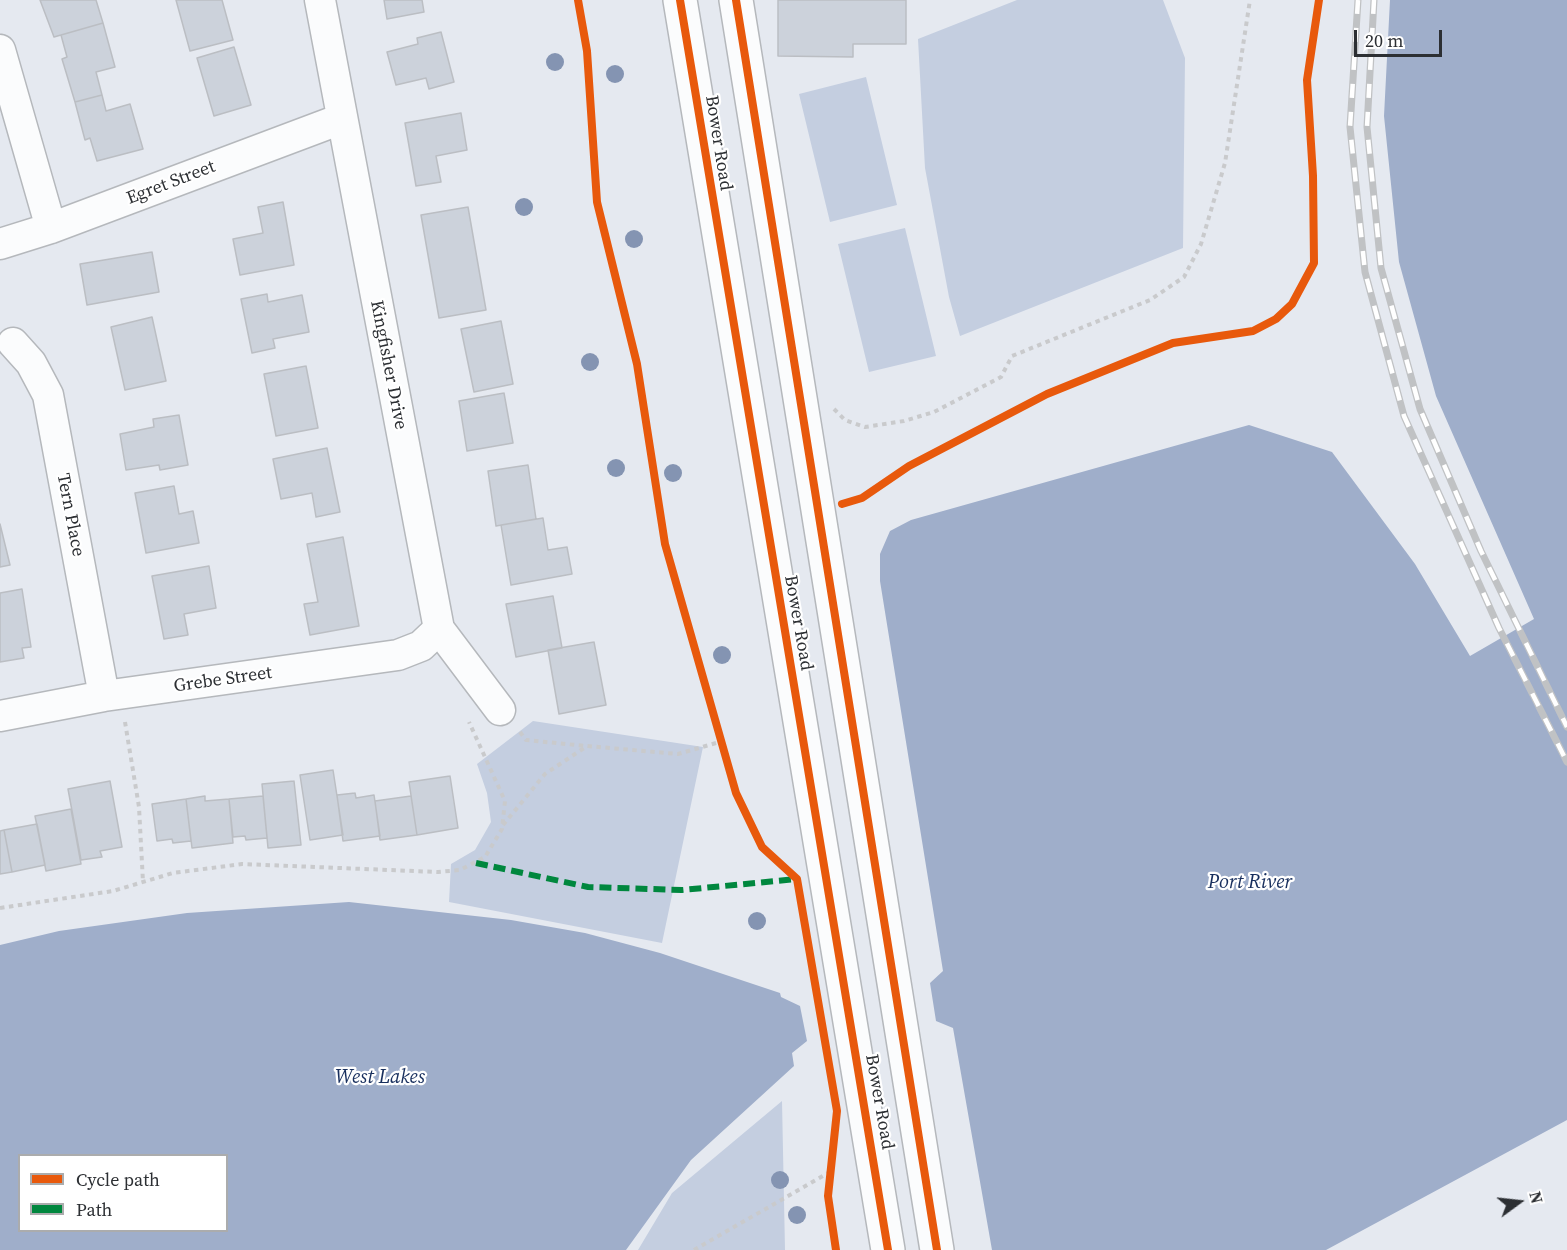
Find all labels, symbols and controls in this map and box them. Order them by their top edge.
scale bar [1357,18,1446,56]
text: 20 m [1365,28,1403,53]
street label: Bower Road [700,94,736,192]
street label: Egret Street [124,156,218,210]
street label: Kingfisher Drive [365,298,411,432]
street label: Tern Place [51,472,89,558]
street label: Bower Road [779,574,817,672]
street label: Grebe Street [172,662,274,698]
water label: Port River [1208,871,1292,895]
street label: Bower Road [860,1053,898,1151]
water label: West Lakes [335,1066,425,1090]
legend [18,1154,228,1232]
text: Cycle path [76,1167,160,1192]
north arrow [1489,1172,1549,1232]
text: N [1524,1189,1549,1206]
text: Path [76,1197,112,1222]

